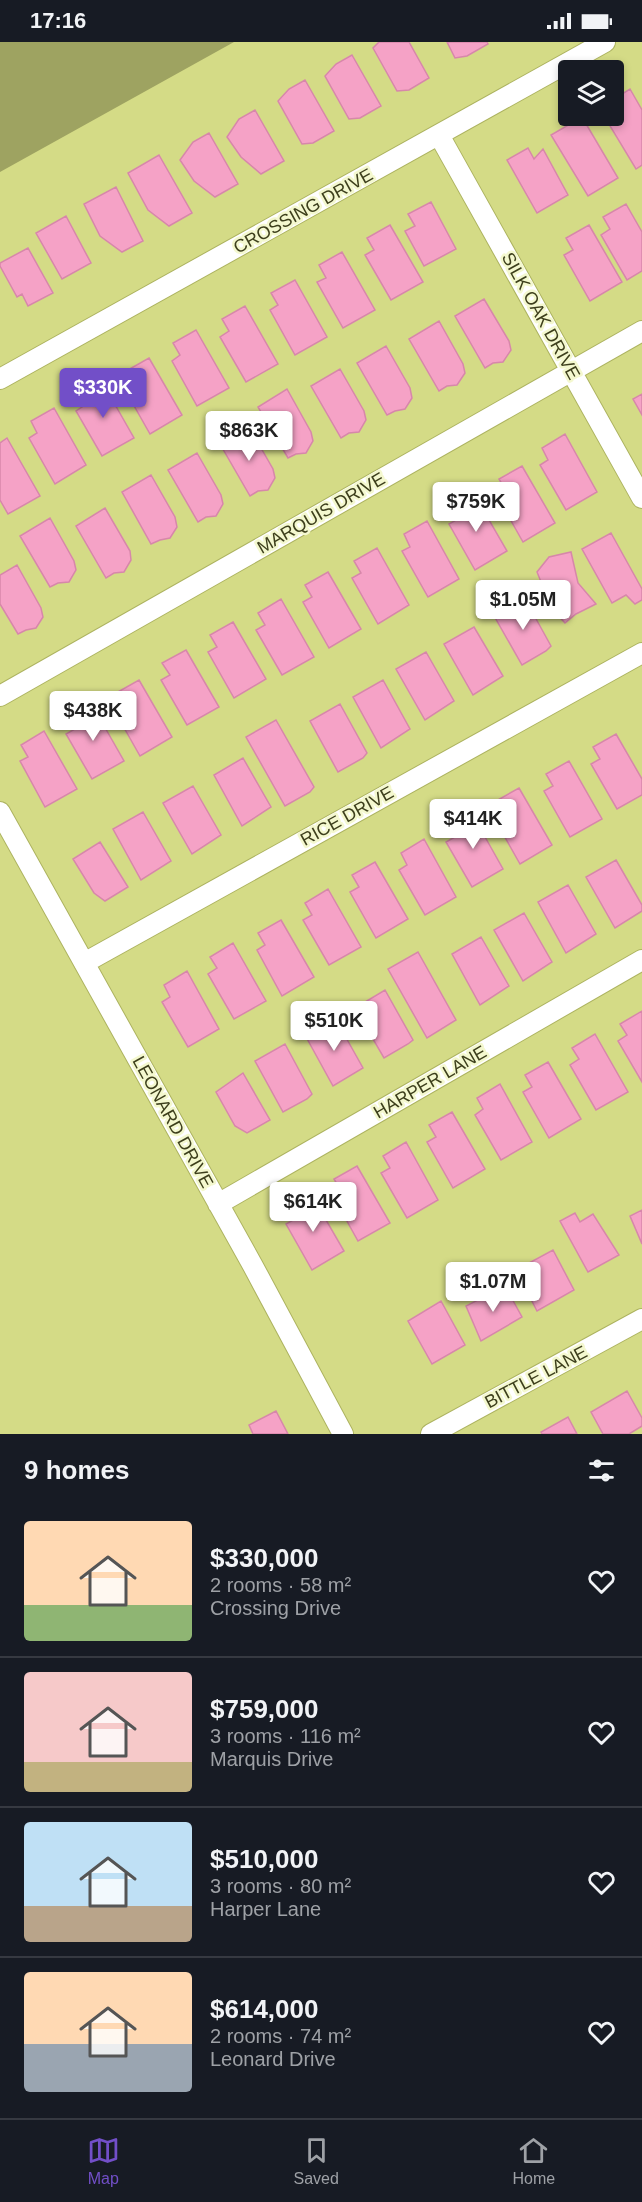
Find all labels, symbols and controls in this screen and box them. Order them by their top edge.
text: 17:16 [30,8,86,33]
map controls [558,60,624,126]
button: layers [558,60,624,126]
street label: CROSSING DRIVE [230,164,376,258]
street label: SILK OAK DRIVE [498,249,584,383]
pin: $330K [61,368,145,419]
text: $330K [74,376,132,398]
pin: $863K [207,411,291,462]
text: $863K [220,419,278,441]
street label: MARQUIS DRIVE [254,468,388,558]
pin: $759K [434,482,518,533]
text: $759K [447,490,505,512]
pin: $1.05M [474,580,572,631]
text: $1.05M [490,588,556,610]
pin: $438K [51,691,135,742]
text: $438K [64,699,122,721]
street label: RICE DRIVE [297,782,397,850]
pin: $414K [431,799,515,850]
text: $414K [444,807,502,829]
pin: $510K [292,1001,376,1052]
text: $510K [305,1009,363,1031]
street label: HARPER LANE [370,1042,490,1122]
street label: LEONARD DRIVE [129,1053,217,1191]
pin: $614K [271,1182,355,1233]
text: $614K [284,1190,342,1212]
pin: $1.07M [444,1262,542,1313]
text: $1.07M [460,1270,526,1292]
street label: BITTLE LANE [481,1342,591,1412]
icon: filters [585,1454,618,1487]
text: 9 homes [24,1455,130,1485]
text: $330,000 [210,1543,318,1573]
icon: home [72,1545,144,1617]
icon: heart [585,1565,618,1598]
text: 2 rooms · 58 m² [210,1574,351,1596]
text: Crossing Drive [210,1597,341,1619]
text: $759,000 [210,1694,318,1724]
icon: home [72,1696,144,1768]
icon: heart [585,1716,618,1749]
text: 3 rooms · 116 m² [210,1725,361,1747]
text: Marquis Drive [210,1748,333,1770]
text: $510,000 [210,1844,318,1874]
icon: home [72,1846,144,1918]
icon: heart [585,1866,618,1899]
text: 3 rooms · 80 m² [210,1875,351,1897]
text: Harper Lane [210,1898,321,1920]
text: $614,000 [210,1994,318,2024]
icon: home [72,1996,144,2068]
icon: heart [585,2016,618,2049]
text: 2 rooms · 74 m² [210,2025,351,2047]
text: Leonard Drive [210,2048,336,2070]
tab: Map [87,2134,120,2188]
tab: Saved [293,2134,339,2188]
tab: Home [512,2134,555,2188]

